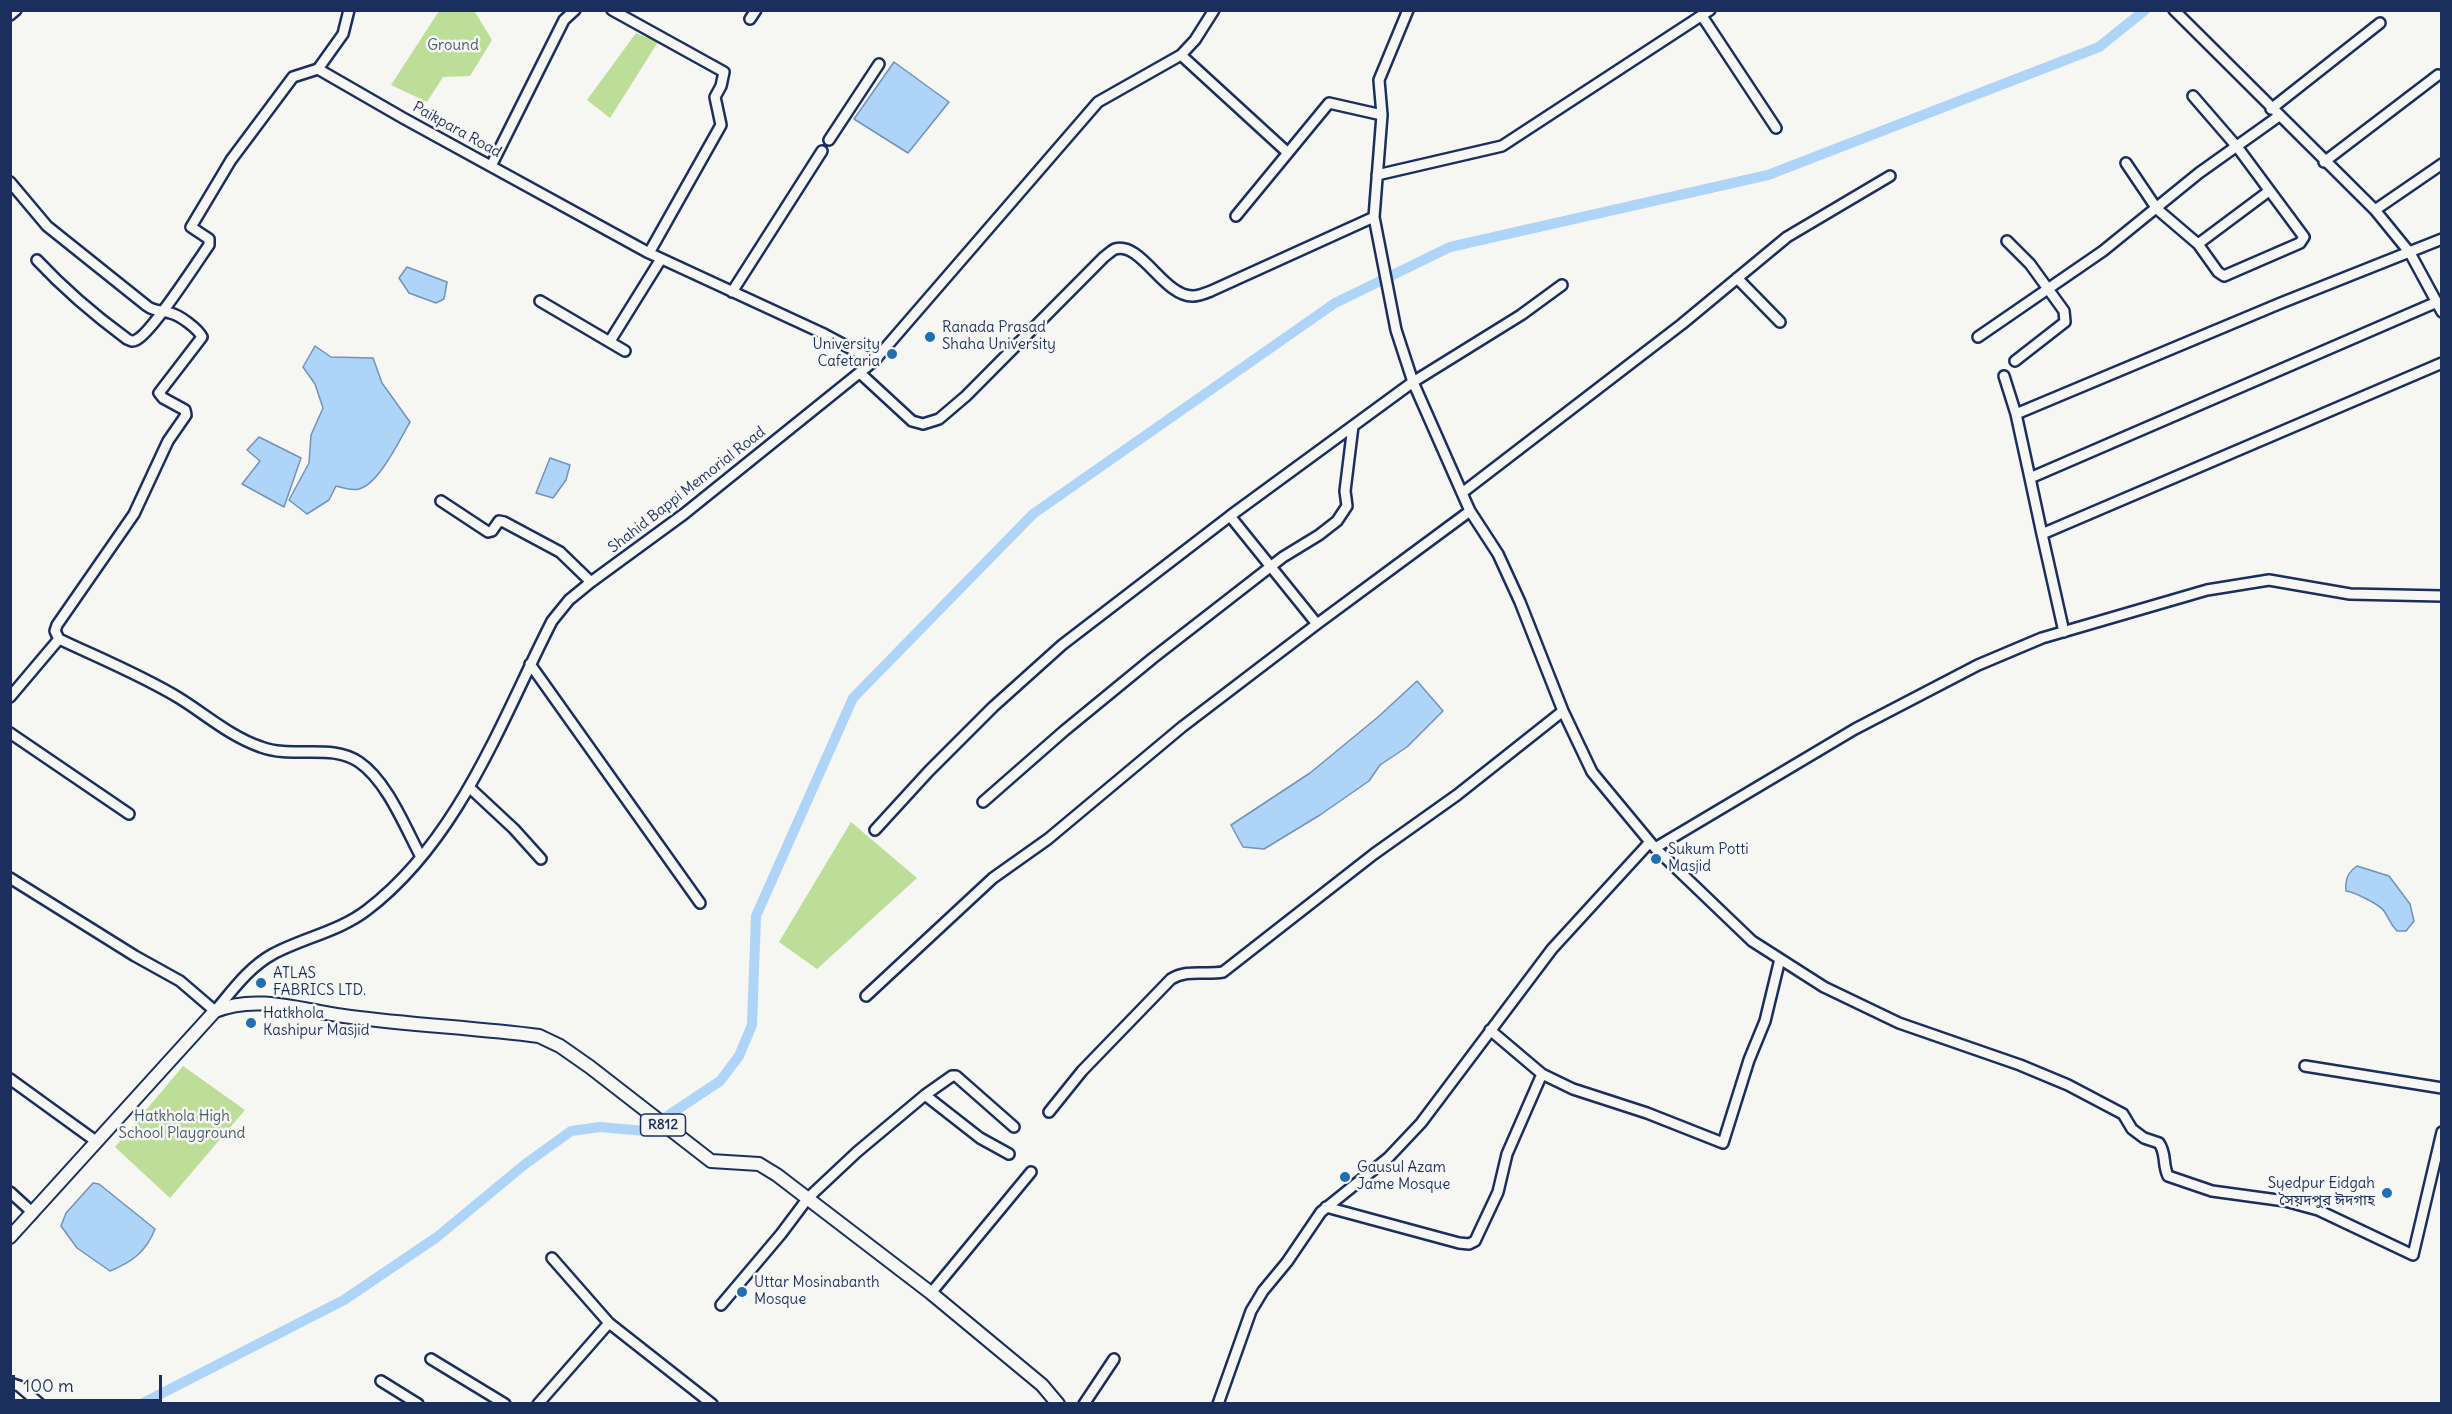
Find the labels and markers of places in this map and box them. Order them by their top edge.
place label: Ranada Prasad Shaha University [942,319,1056,354]
marker: Ranada Prasad Shaha University [923,330,937,344]
place label: University Cafetaria [813,336,880,371]
marker: University Cafetaria [885,347,899,361]
place label: Sukum Potti Masjid [1668,841,1749,876]
marker: Sukum Potti Masjid [1649,852,1663,866]
place label: ATLAS FABRICS LTD. [273,965,366,1000]
marker: ATLAS FABRICS LTD. [254,976,268,990]
place label: Hatkhola Kashipur Masjid [263,1005,370,1040]
marker: Hatkhola Kashipur Masjid [244,1016,258,1030]
place label: Gausul Azam Jame Mosque [1357,1159,1450,1194]
marker: Gausul Azam Jame Mosque [1338,1170,1352,1184]
place label: Syedpur Eidgah সৈয়দপুর ঈদগাহ [2268,1175,2375,1210]
marker: Syedpur Eidgah সৈয়দপুর ঈদগাহ [2380,1186,2394,1200]
place label: Uttar Mosinabanth Mosque [754,1274,880,1309]
marker: Uttar Mosinabanth Mosque [735,1285,749,1299]

